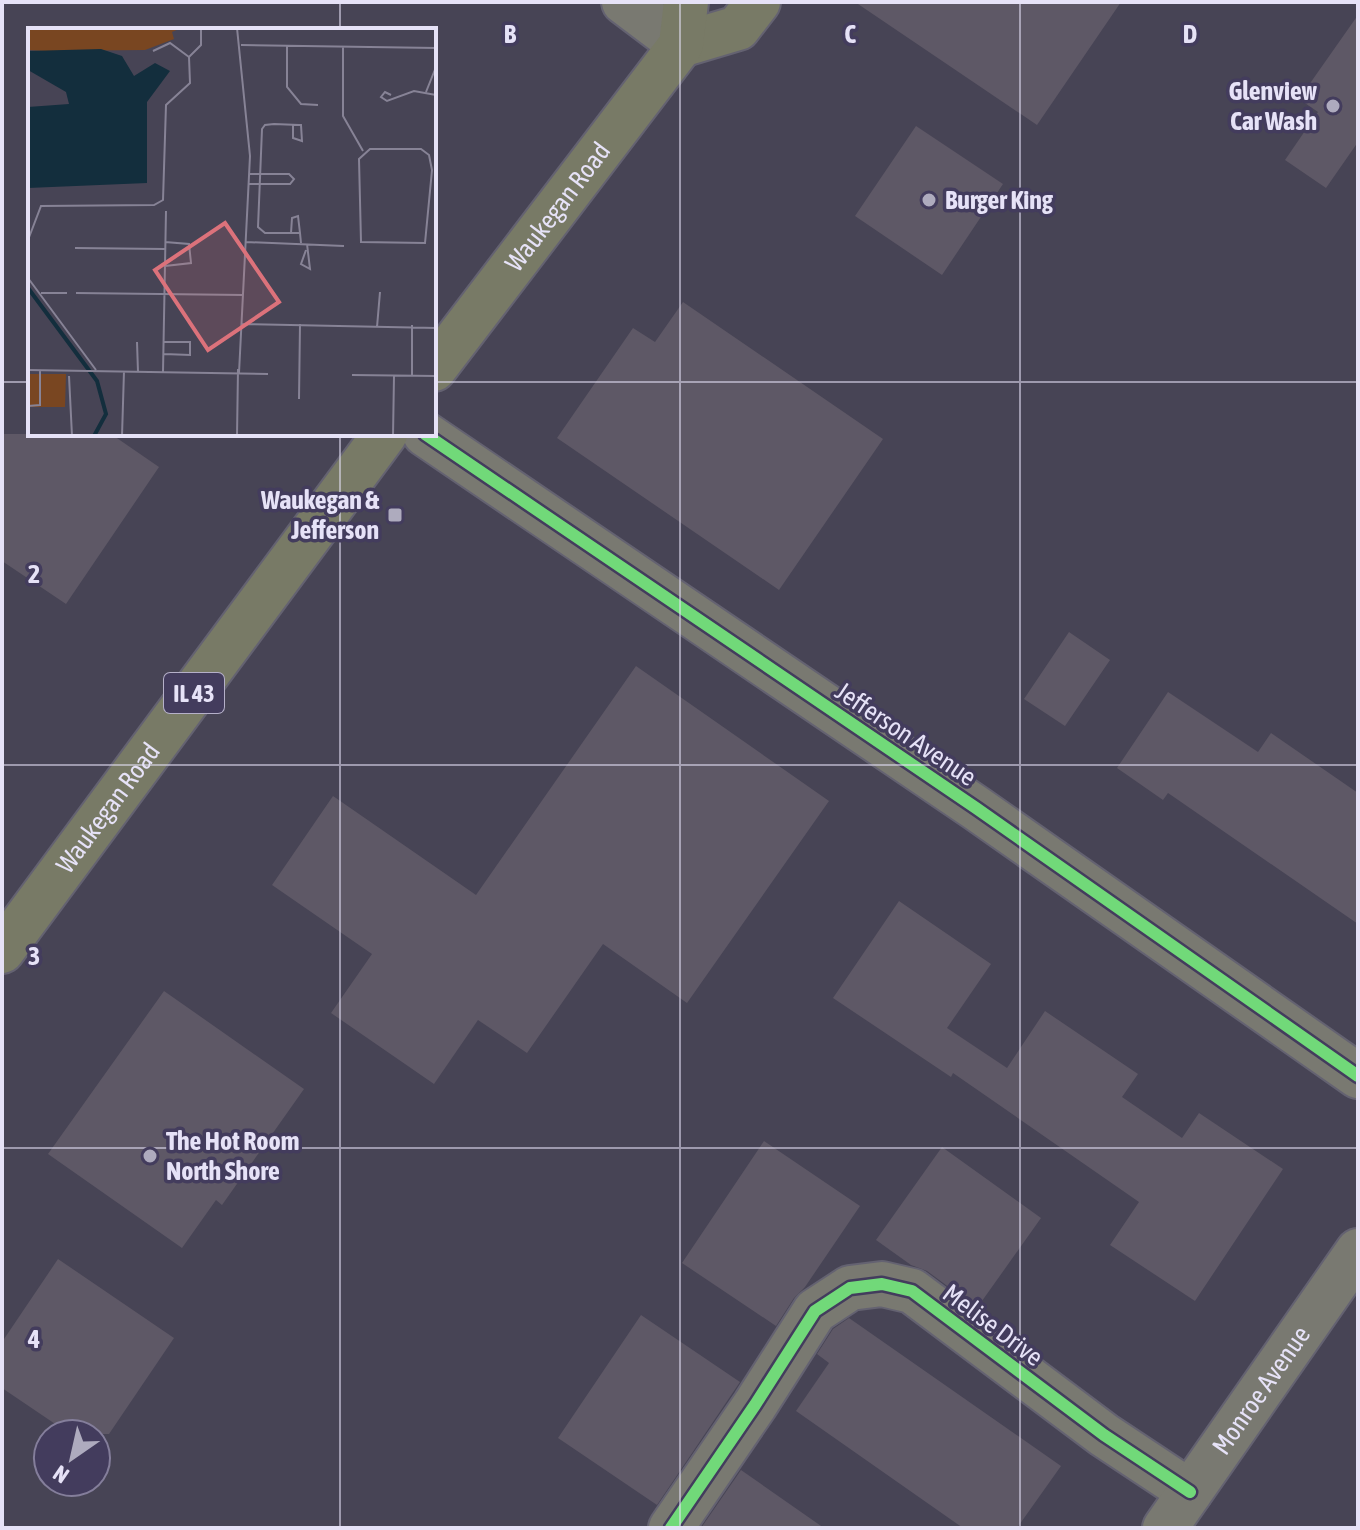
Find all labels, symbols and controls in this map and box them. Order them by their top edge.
text: B [504,19,517,49]
text: C [844,19,856,49]
text: D [1183,19,1197,49]
inset map [28,28,436,436]
place label: Glenview Car Wash [1228,76,1317,136]
marker: Glenview Car Wash [1324,97,1342,115]
street label: Waukegan Road [499,136,616,277]
place label: Burger King [945,185,1054,215]
marker: Burger King [920,191,938,209]
place label: Waukegan & Jefferson [260,485,379,545]
marker: Waukegan & Jefferson [386,506,404,524]
text: 2 [28,559,40,589]
road number: IL 43 [164,673,224,713]
street label: Jefferson Avenue [830,676,982,792]
street label: Waukegan Road [50,737,166,879]
text: 3 [28,941,40,971]
place label: The Hot Room North Shore [166,1126,299,1186]
marker: The Hot Room North Shore [141,1147,159,1165]
street label: Melise Drive [937,1278,1049,1372]
street label: Monroe Avenue [1206,1320,1316,1460]
text: 4 [27,1324,40,1354]
north arrow [32,1418,112,1498]
text: N [48,1460,73,1489]

